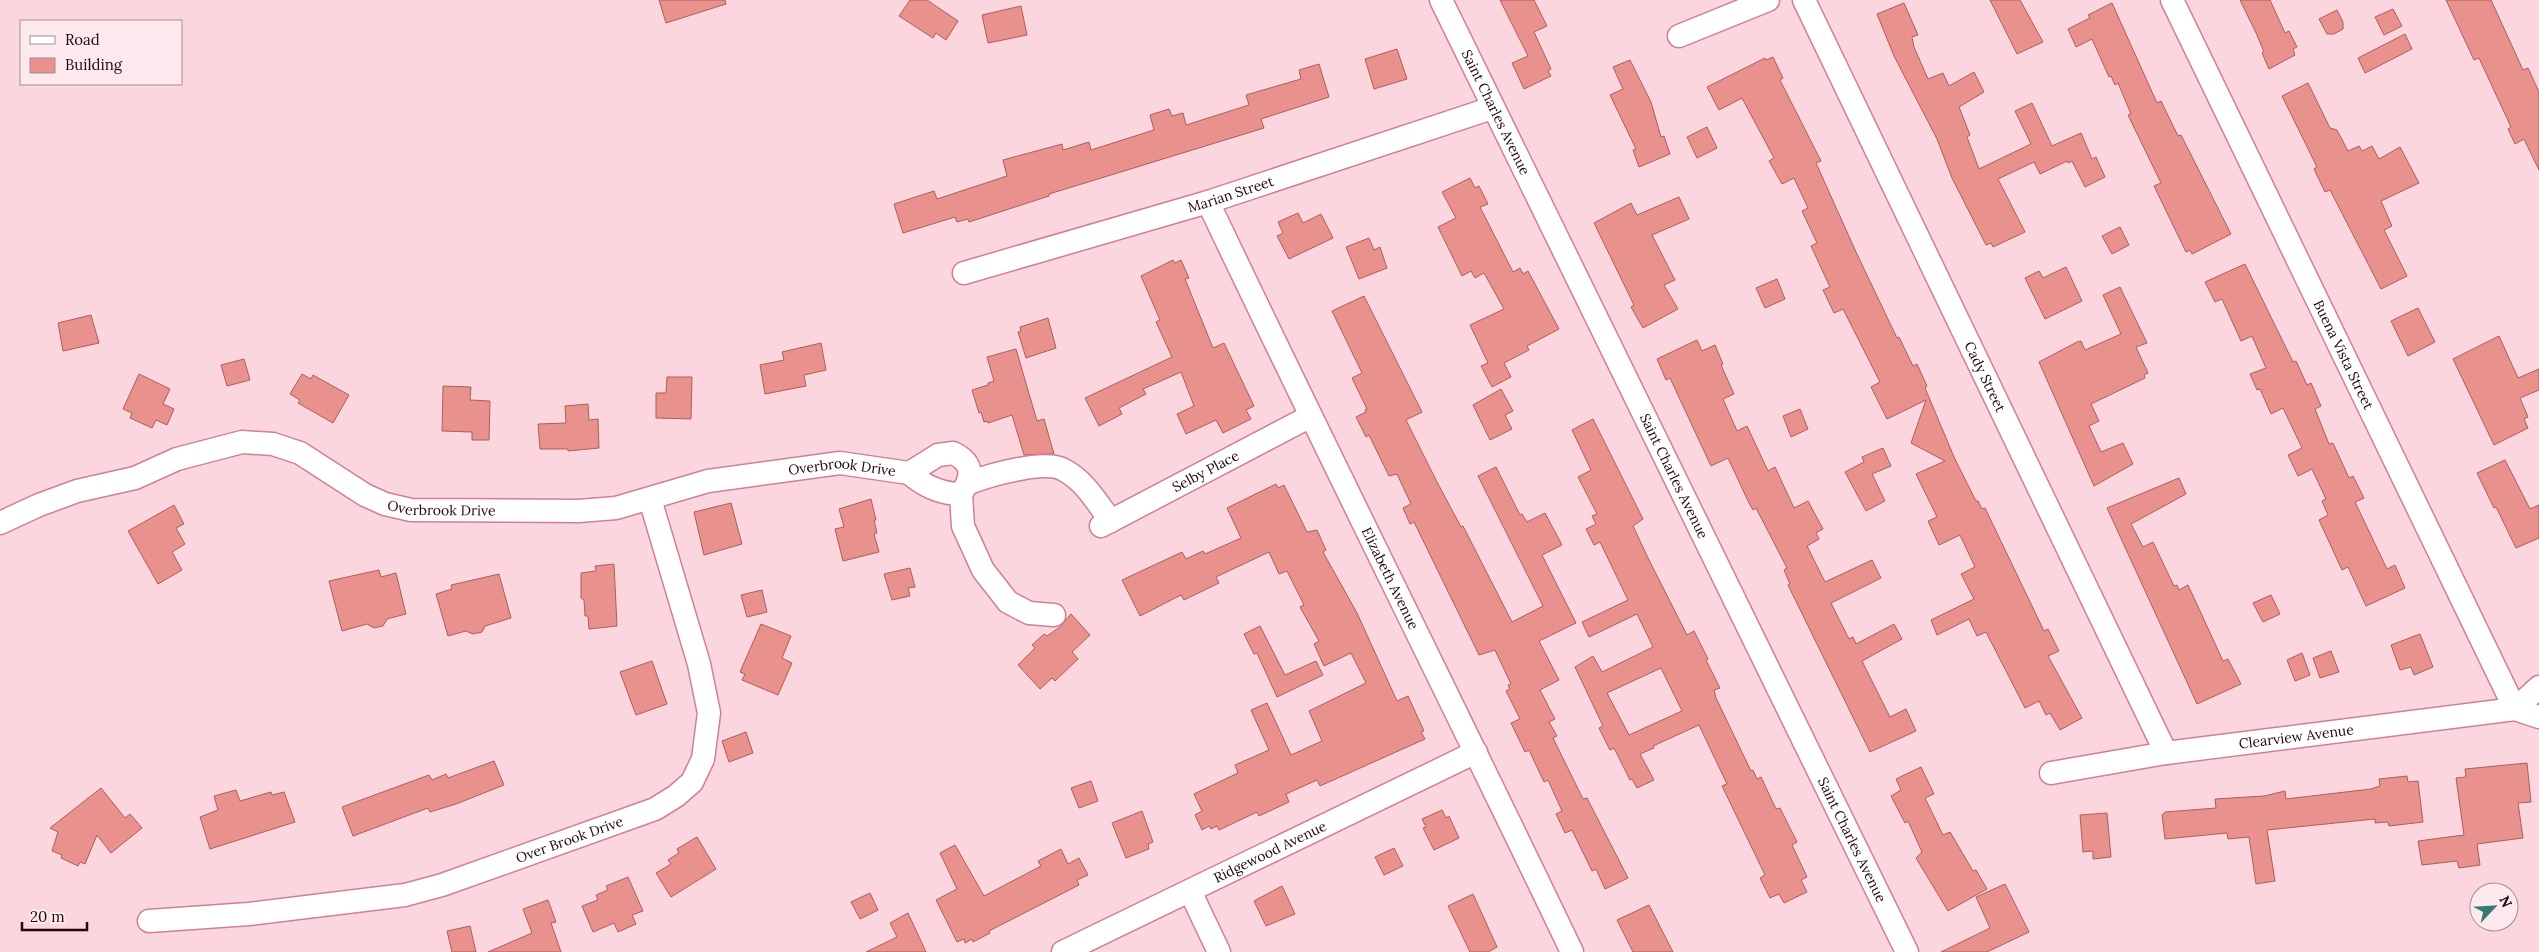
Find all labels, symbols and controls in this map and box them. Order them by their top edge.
legend [20,20,182,85]
text: Road [65,30,100,49]
street label: Saint Charles Avenue [1458,47,1534,178]
text: Building [65,55,123,74]
street label: Marian Street [1186,172,1276,216]
street label: Buena Vista Street [2309,297,2378,413]
street label: Cady Street [1960,339,2010,415]
street label: Saint Charles Avenue [1636,410,1712,542]
street label: Selby Place [1169,446,1242,496]
street label: Overbrook Drive [787,454,897,480]
street label: Overbrook Drive [386,496,496,520]
street label: Elizabeth Avenue [1358,524,1423,633]
street label: Clearview Avenue [2238,720,2355,753]
street label: Saint Charles Avenue [1814,774,1890,906]
street label: Over Brook Drive [513,812,626,867]
street label: Ridgewood Avenue [1211,817,1330,887]
north arrow [2469,882,2519,932]
text: N [2495,893,2516,910]
scale bar [22,900,88,932]
text: 20 m [30,907,65,926]

